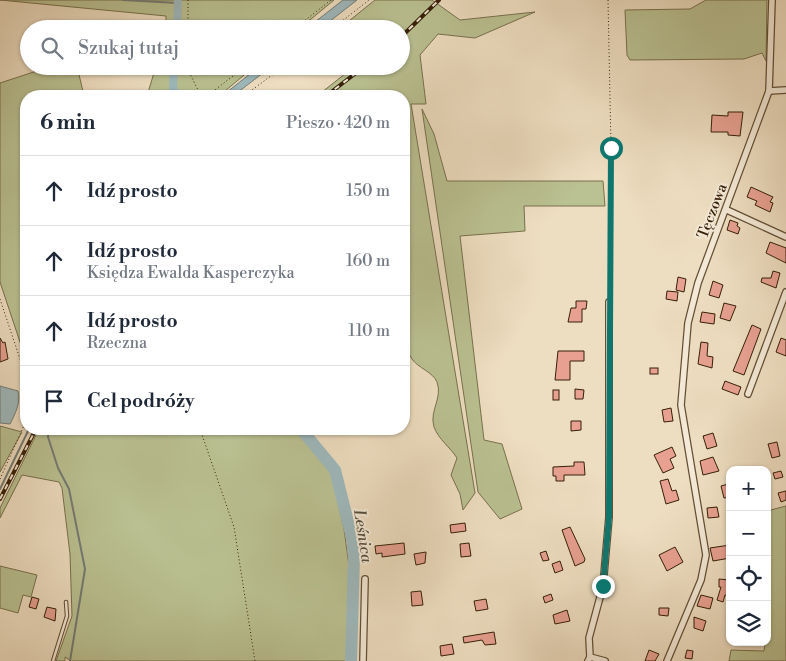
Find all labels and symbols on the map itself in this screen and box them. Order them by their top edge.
route start [600,137,623,160]
street label: Tęczowa [693,180,732,242]
water label: Leśnica [349,507,377,564]
route end [592,575,615,598]

